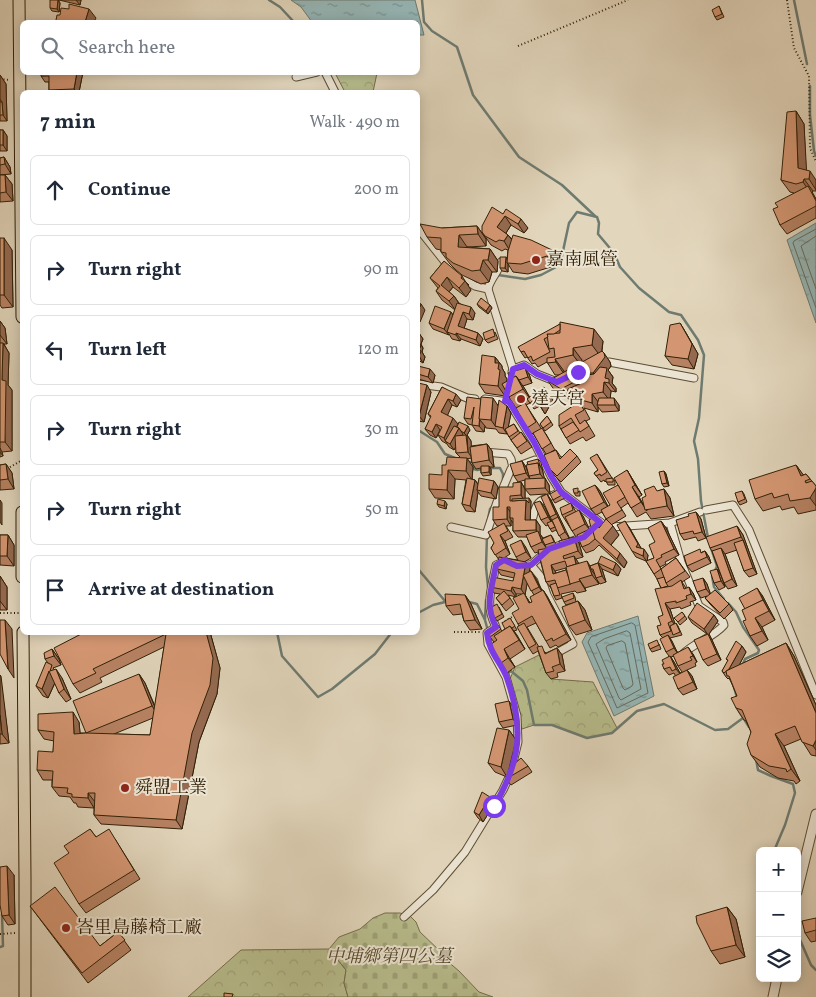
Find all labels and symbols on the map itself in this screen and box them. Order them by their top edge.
place label: 嘉南風管 [546,248,618,273]
marker: 嘉南風管 [530,254,542,266]
route end [567,361,590,384]
place label: 達天宮 [531,387,585,412]
marker: 達天宮 [515,393,527,405]
place label: 舜盟工業 [135,776,207,801]
marker: 舜盟工業 [119,782,131,794]
route start [483,795,506,818]
place label: 峇里島藤椅工廠 [76,916,202,941]
marker: 峇里島藤椅工廠 [60,922,72,934]
park label: 中埔鄉第四公墓 [326,945,455,970]

